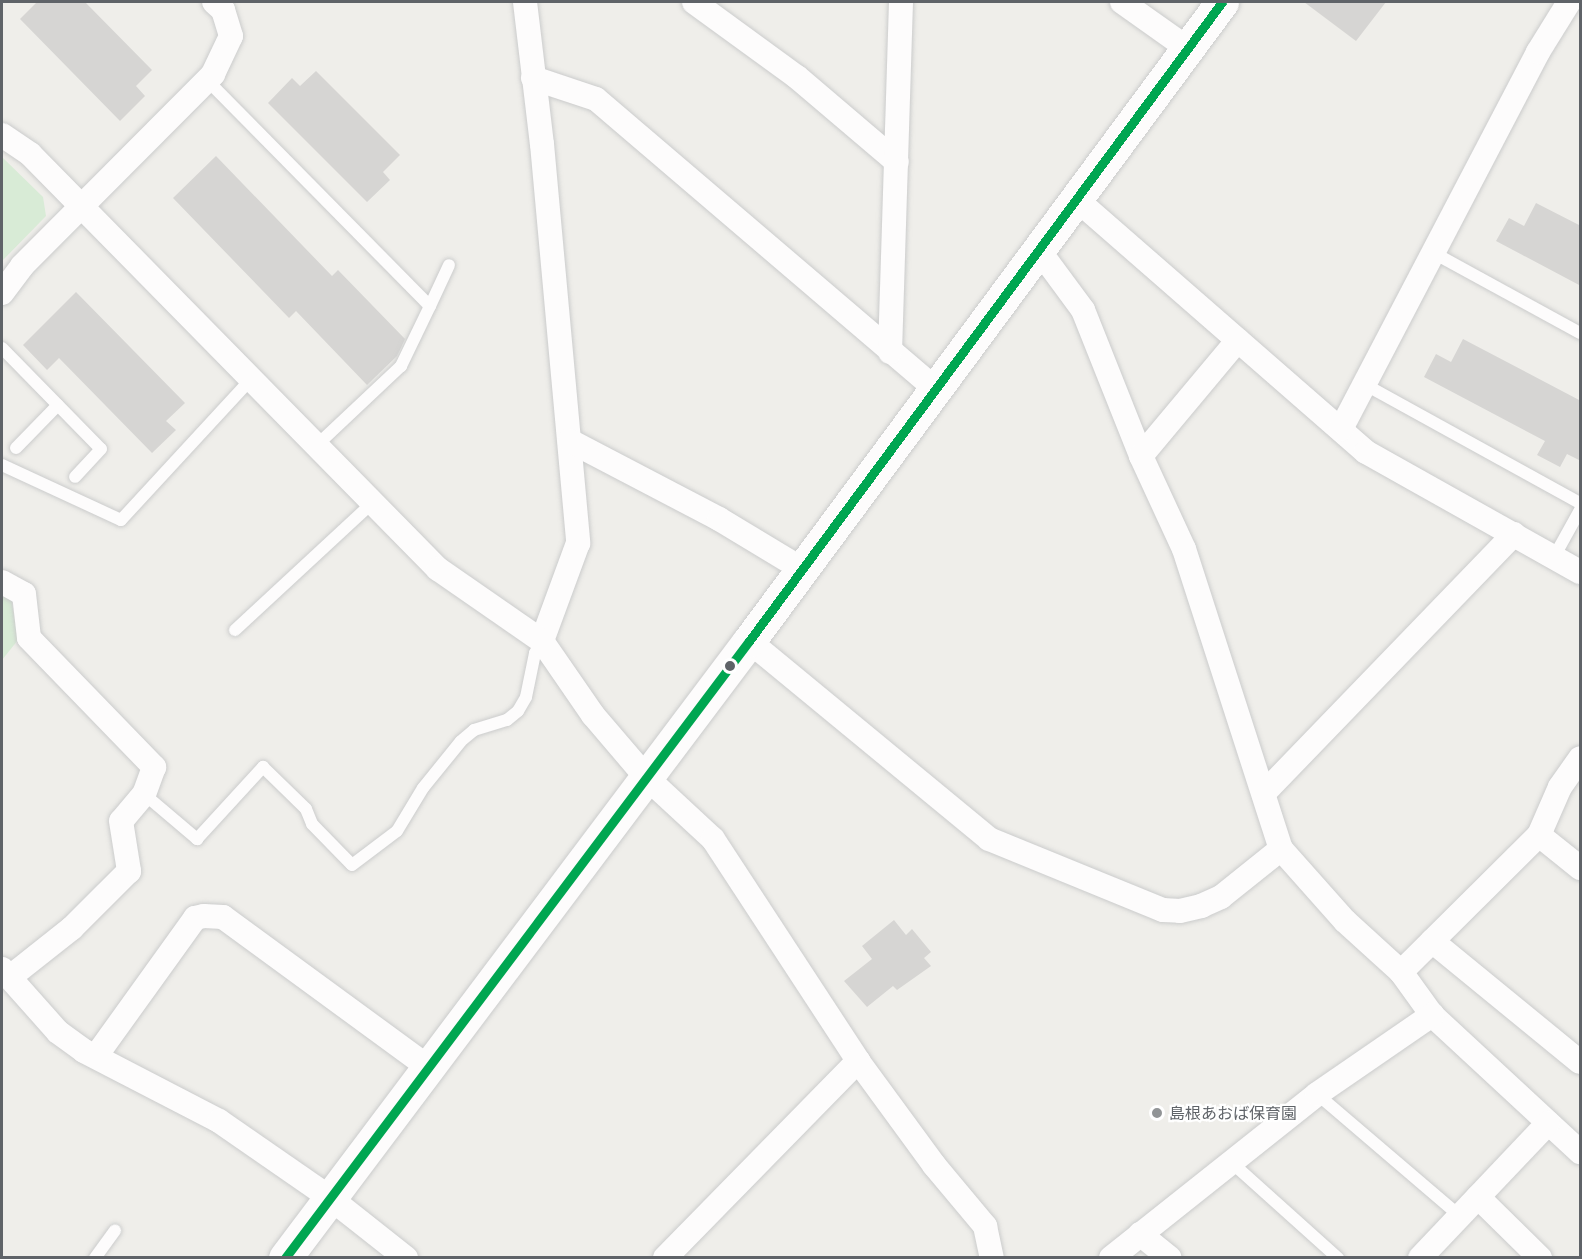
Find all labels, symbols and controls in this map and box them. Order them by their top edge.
unlabelled marker [724,660,736,672]
place label: 島根あおば保育園 [1169,1103,1297,1123]
marker: 島根あおば保育園 [1150,1106,1164,1120]

